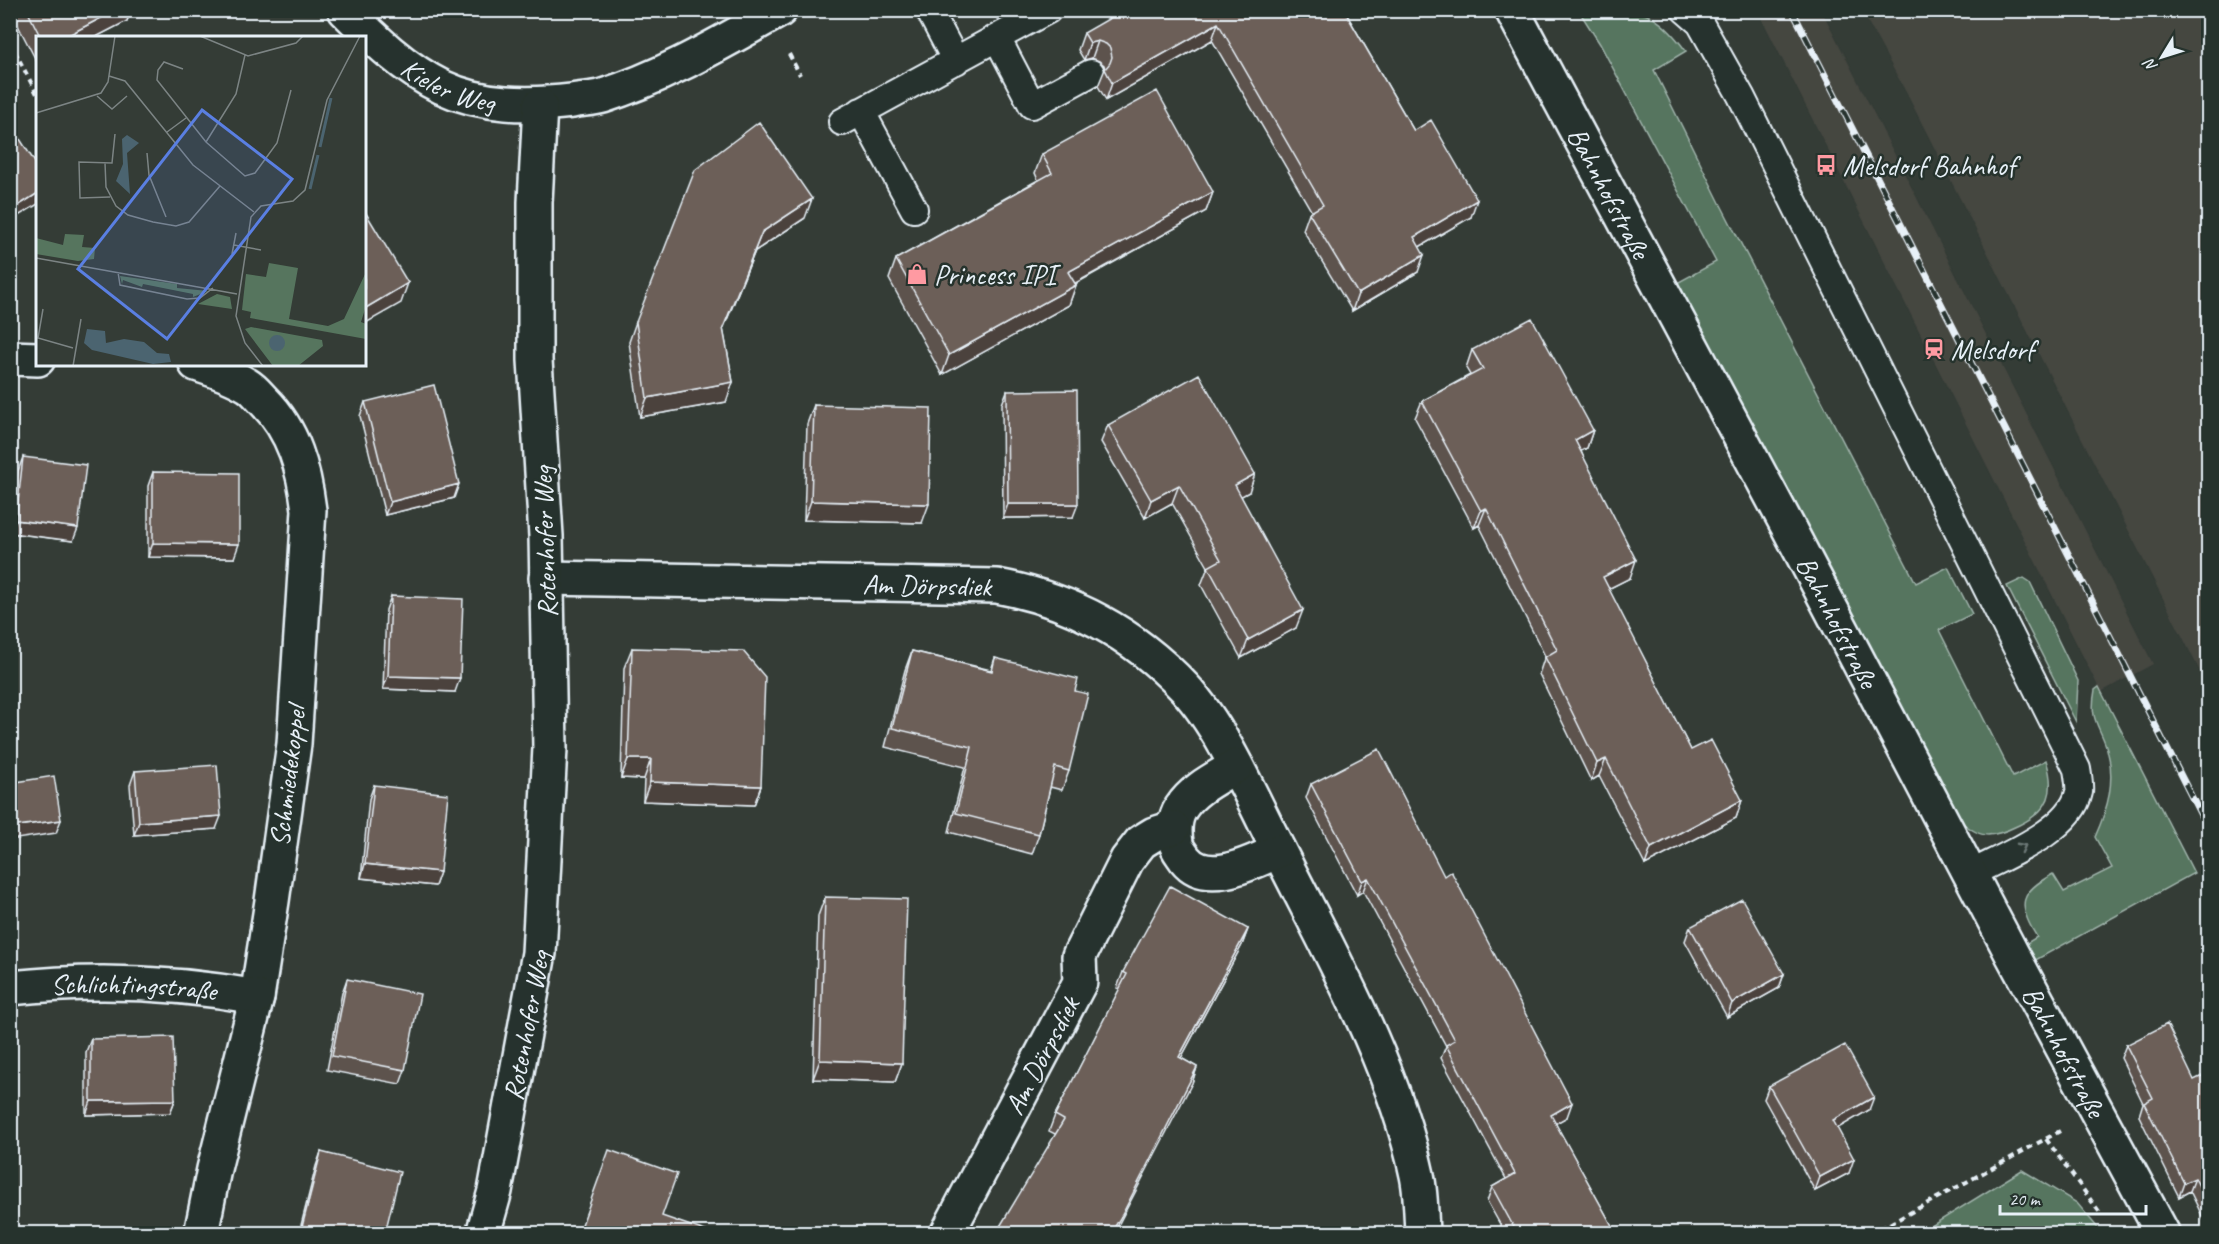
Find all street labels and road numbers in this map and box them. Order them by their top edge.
street label: Kieler Weg [394,50,499,120]
street label: Bahnhofstraße [1560,121,1659,266]
street label: Rotenhofer Weg [524,464,565,618]
street label: Bahnhofstraße [1788,550,1887,695]
street label: Am Dörpsdiek [862,567,993,604]
street label: Schmiedekoppel [262,699,314,848]
street label: Rotenhofer Weg [495,946,557,1103]
street label: Schlichtingstraße [50,966,221,1009]
street label: Bahnhofstraße [2015,980,2115,1125]
street label: Am Dörpsdiek [996,989,1088,1121]

